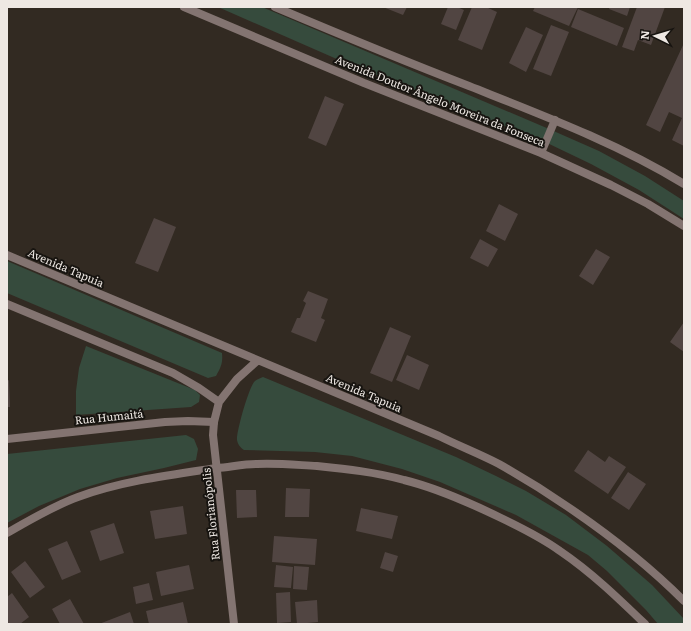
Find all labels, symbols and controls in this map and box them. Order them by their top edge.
north arrow [635,16,675,56]
text: N [636,30,652,40]
street label: Avenida Doutor Ângelo Moreira da Fonseca [333,51,548,150]
street label: Avenida Tapuia [26,244,107,290]
street label: Avenida Tapuia [324,369,405,415]
street label: Rua Humaitá [74,404,144,428]
street label: Rua Florianópolis [197,467,223,561]

